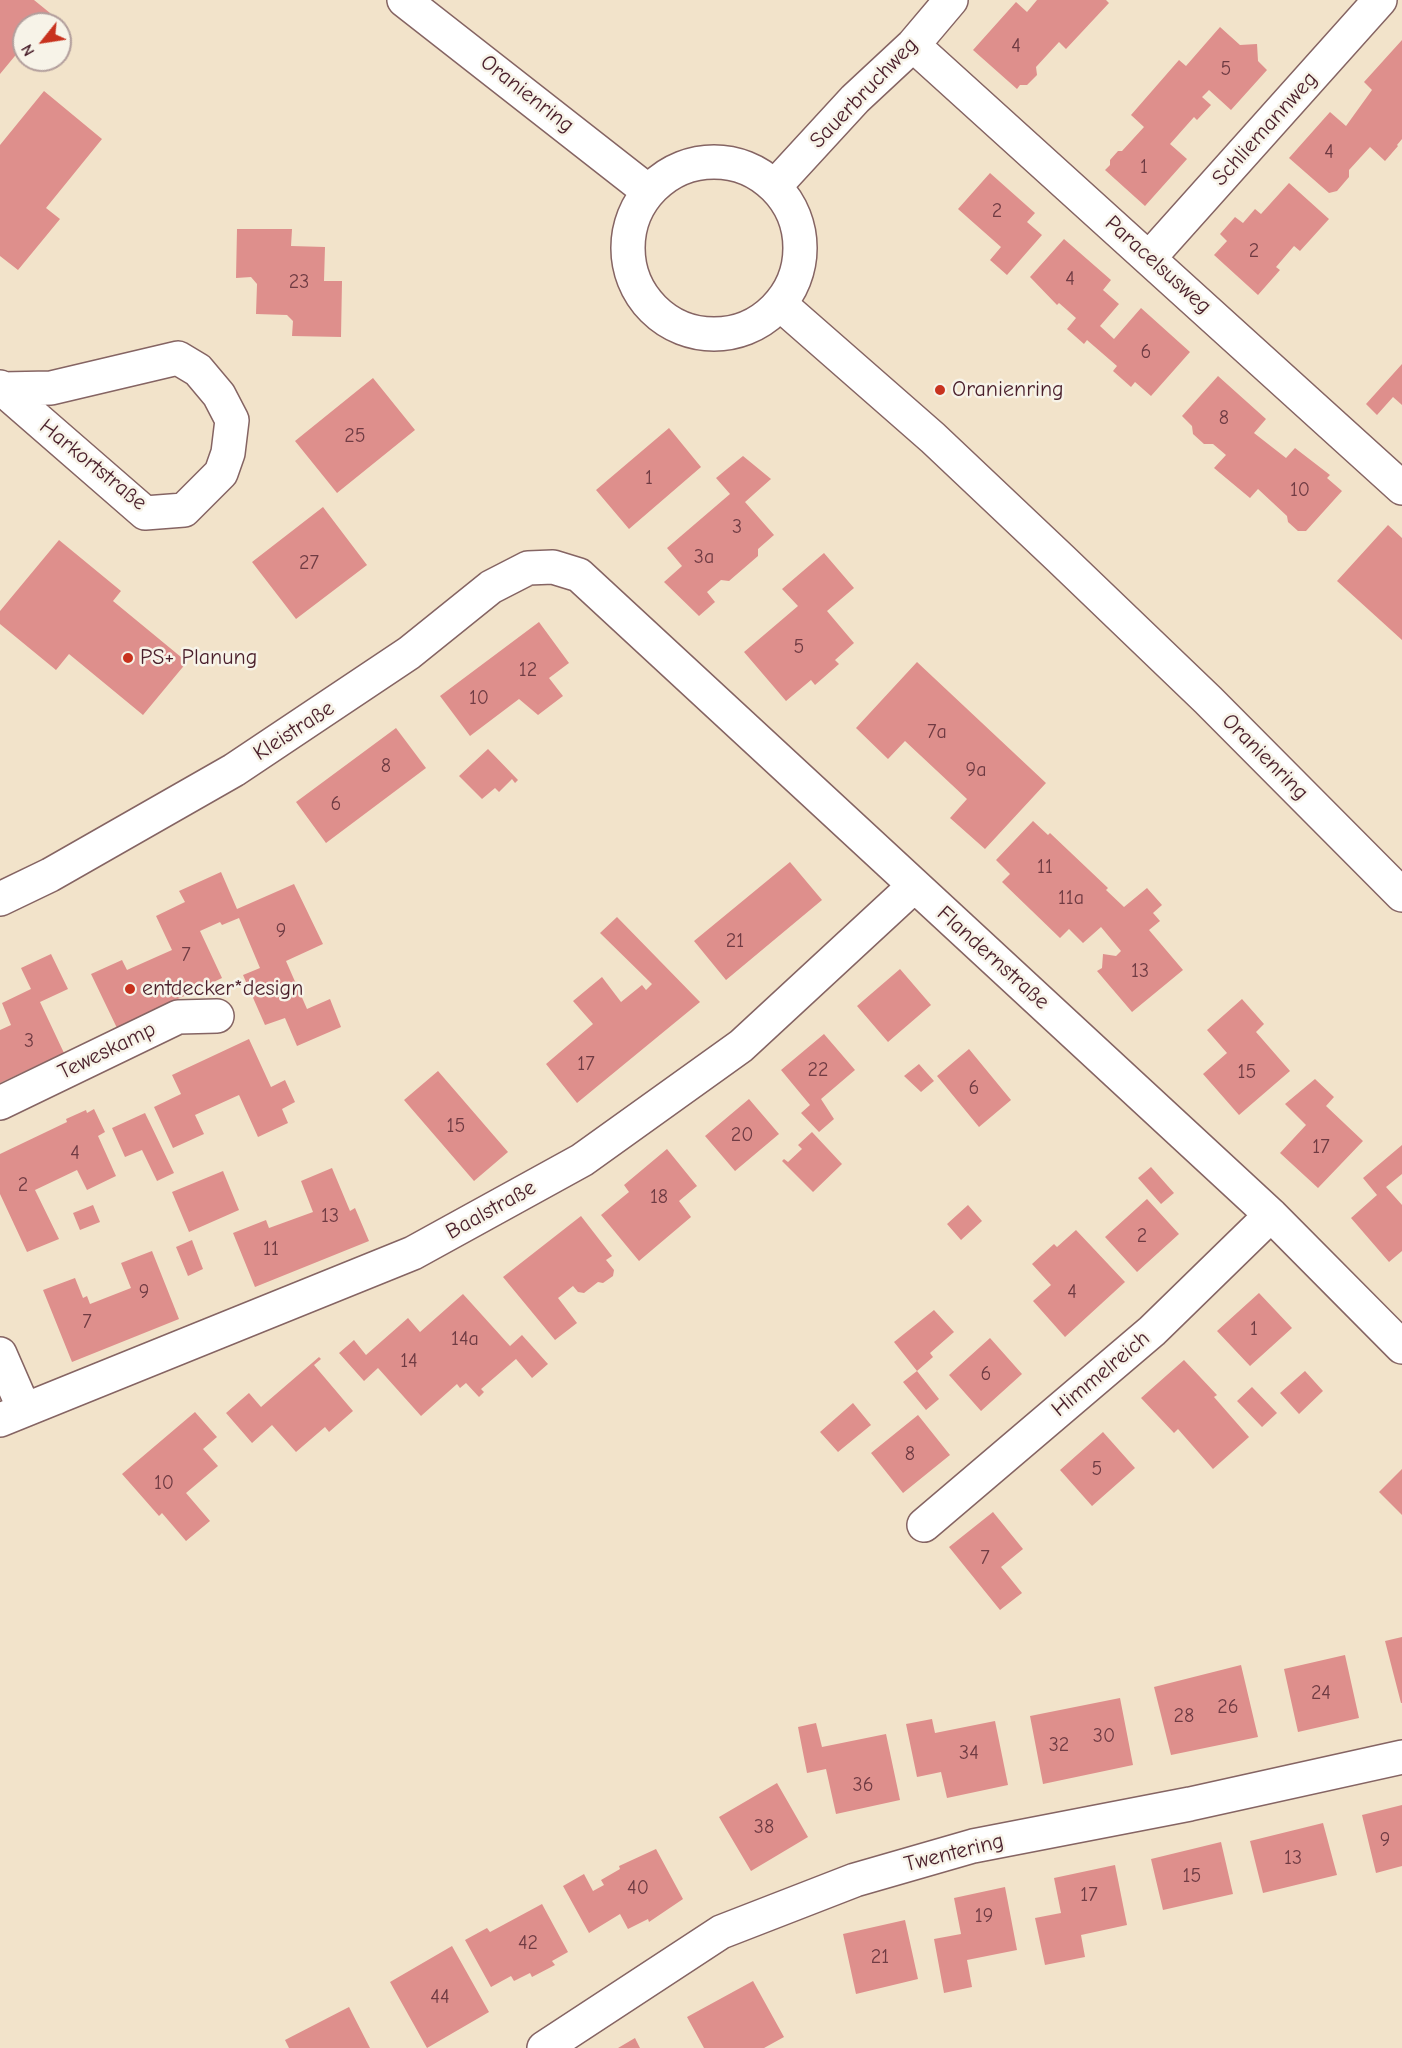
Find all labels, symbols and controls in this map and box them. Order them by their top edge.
north arrow [12,12,72,72]
street label: Sauerbruchweg [804,32,924,154]
house number: 4 [1011,34,1021,58]
text: N [18,41,39,59]
street label: Oranienring [475,49,579,139]
house number: 5 [1221,57,1231,81]
street label: Schliemannweg [1207,66,1323,192]
house number: 4 [1324,140,1334,164]
house number: 1 [1140,155,1148,179]
house number: 2 [992,199,1002,223]
street label: Paracelsusweg [1099,210,1217,320]
house number: 2 [1249,239,1259,263]
house number: 4 [1065,267,1075,291]
house number: 23 [289,270,309,294]
house number: 6 [1141,340,1151,364]
place label: Oranienring [952,377,1064,403]
marker: Oranienring [933,383,947,397]
house number: 8 [1219,406,1229,430]
street label: Harkortstraße [34,414,152,516]
house number: 25 [344,424,366,448]
house number: 1 [645,466,653,490]
house number: 10 [1290,478,1310,502]
house number: 3 [732,515,742,539]
house number: 3a [694,545,714,569]
house number: 27 [299,551,319,575]
house number: 5 [794,635,804,659]
place label: PS+ Planung [140,645,257,671]
marker: PS+ Planung [121,651,135,665]
house number: 12 [519,658,537,682]
house number: 10 [469,686,489,710]
street label: Kleistraße [249,695,339,767]
street label: Oranienring [1216,708,1314,806]
house number: 7a [927,720,947,744]
house number: 8 [381,754,391,778]
house number: 9a [966,758,986,782]
house number: 6 [331,792,341,816]
house number: 11 [1037,855,1053,879]
house number: 11a [1058,886,1084,910]
street label: Flandernstraße [931,901,1055,1015]
house number: 9 [276,919,286,943]
house number: 21 [726,929,744,953]
house number: 7 [181,943,191,967]
house number: 13 [1131,959,1149,983]
place label: entdecker*design [142,976,303,1002]
marker: entdecker*design [123,982,137,996]
street label: Teweskamp [54,1016,160,1086]
house number: 3 [24,1029,34,1053]
house number: 17 [577,1052,595,1076]
house number: 22 [808,1058,828,1082]
house number: 15 [1238,1060,1256,1084]
house number: 6 [969,1076,979,1100]
house number: 15 [447,1114,465,1138]
house number: 20 [731,1123,753,1147]
house number: 17 [1312,1135,1330,1159]
house number: 4 [70,1141,80,1165]
house number: 2 [18,1173,28,1197]
street label: Baalstraße [441,1174,541,1246]
house number: 18 [650,1185,668,1209]
house number: 13 [321,1204,339,1228]
house number: 2 [1137,1224,1147,1248]
house number: 11 [263,1237,279,1261]
house number: 9 [139,1280,149,1304]
house number: 4 [1067,1280,1077,1304]
house number: 7 [82,1310,92,1334]
house number: 1 [1250,1317,1258,1341]
street label: Himmelreich [1047,1325,1155,1423]
house number: 14a [451,1327,479,1351]
house number: 14 [400,1349,418,1373]
house number: 6 [981,1362,991,1386]
house number: 8 [905,1442,915,1466]
house number: 5 [1092,1457,1102,1481]
house number: 10 [154,1471,174,1495]
house number: 7 [980,1546,990,1570]
house number: 24 [1311,1681,1331,1705]
house number: 26 [1217,1695,1239,1719]
house number: 28 [1174,1704,1194,1728]
house number: 30 [1093,1724,1115,1748]
house number: 32 [1049,1733,1069,1757]
house number: 34 [959,1741,979,1765]
house number: 36 [853,1773,873,1797]
house number: 38 [754,1815,774,1839]
street label: Twentering [901,1828,1007,1878]
house number: 9 [1380,1828,1390,1852]
house number: 13 [1284,1846,1302,1870]
house number: 15 [1183,1864,1201,1888]
house number: 40 [627,1876,649,1900]
house number: 17 [1080,1883,1098,1907]
house number: 19 [975,1904,993,1928]
house number: 42 [518,1931,538,1955]
house number: 21 [871,1945,889,1969]
house number: 44 [430,1985,450,2009]

